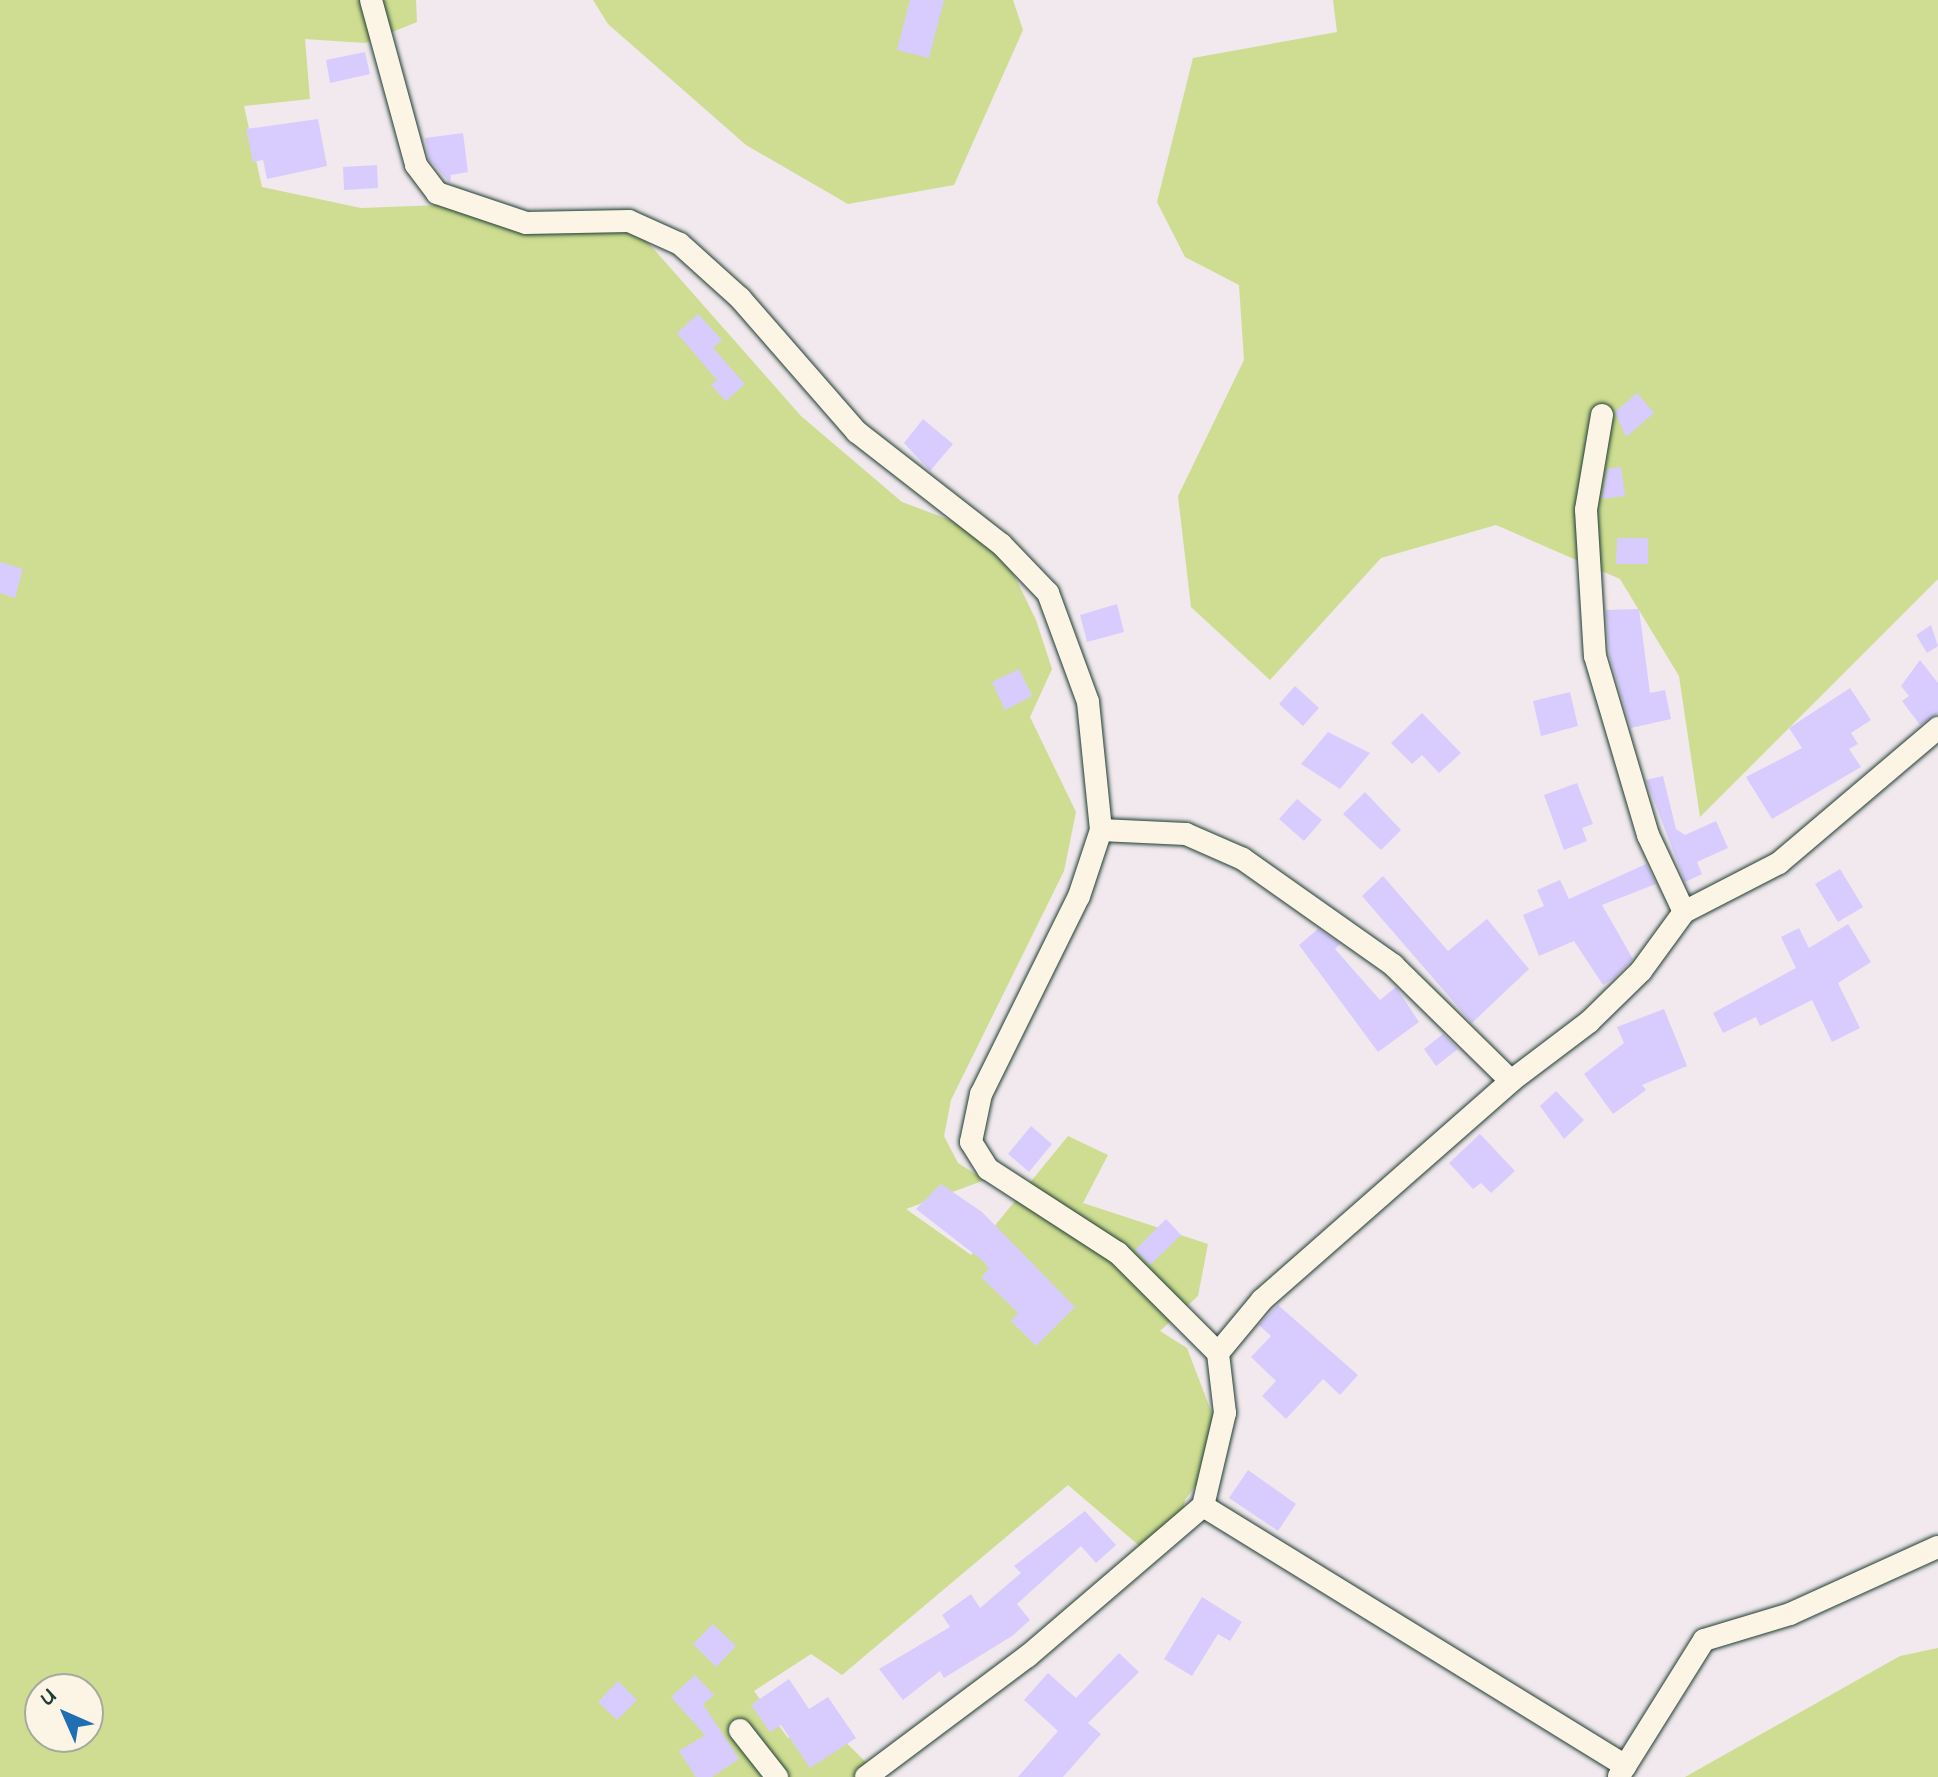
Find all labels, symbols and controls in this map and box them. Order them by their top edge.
north arrow [24,1673,104,1753]
text: U [33,1682,63,1712]

